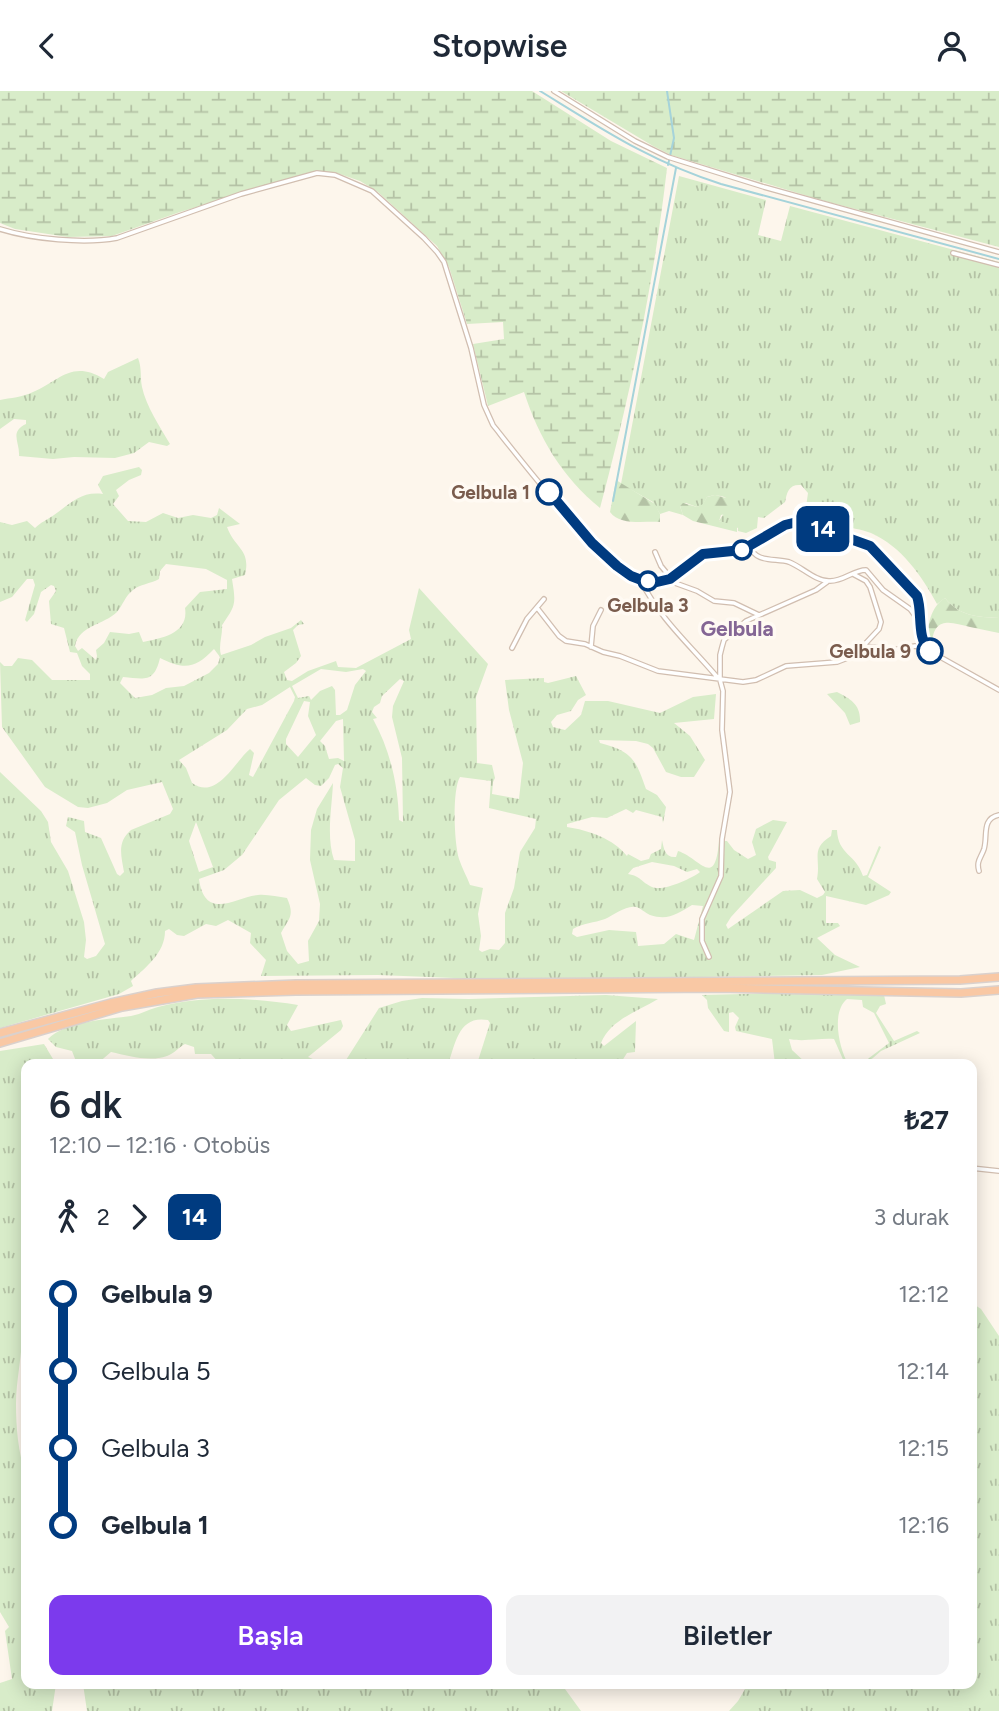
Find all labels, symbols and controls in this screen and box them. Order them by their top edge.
icon: back [28,27,66,65]
text: Stopwise [432,27,567,65]
icon: person [933,27,971,65]
marker: Gelbula 1 [536,479,562,505]
place label: Gelbula 1 [451,481,530,504]
line badge: 14 [792,506,854,552]
text: 14 [810,514,836,543]
unlabelled marker [732,540,752,560]
marker: Gelbula 3 [638,571,658,591]
place label: Gelbula 3 [607,594,689,617]
district label: Gelbula [700,616,774,641]
marker: Gelbula 9 [917,638,943,664]
place label: Gelbula 9 [829,640,911,663]
text: 6 dk [49,1082,122,1128]
text: ₺27 [905,1104,949,1136]
text: 12:10 – 12:16 · Otobüs [49,1131,270,1159]
icon: walk [49,1198,87,1236]
icon: forward [120,1198,158,1236]
text: 14 [182,1202,207,1231]
text: 2 [97,1203,110,1231]
text: 3 durak [874,1203,949,1231]
text: Gelbula 9 [101,1278,213,1310]
text: 12:12 [898,1280,949,1308]
text: Gelbula 5 [101,1355,211,1387]
text: 12:14 [897,1357,949,1385]
text: Gelbula 3 [101,1432,210,1464]
text: 12:15 [898,1434,949,1462]
text: Gelbula 1 [101,1509,209,1541]
text: 12:16 [898,1511,949,1539]
button: Başla [49,1595,492,1675]
button: Biletler [506,1595,949,1675]

